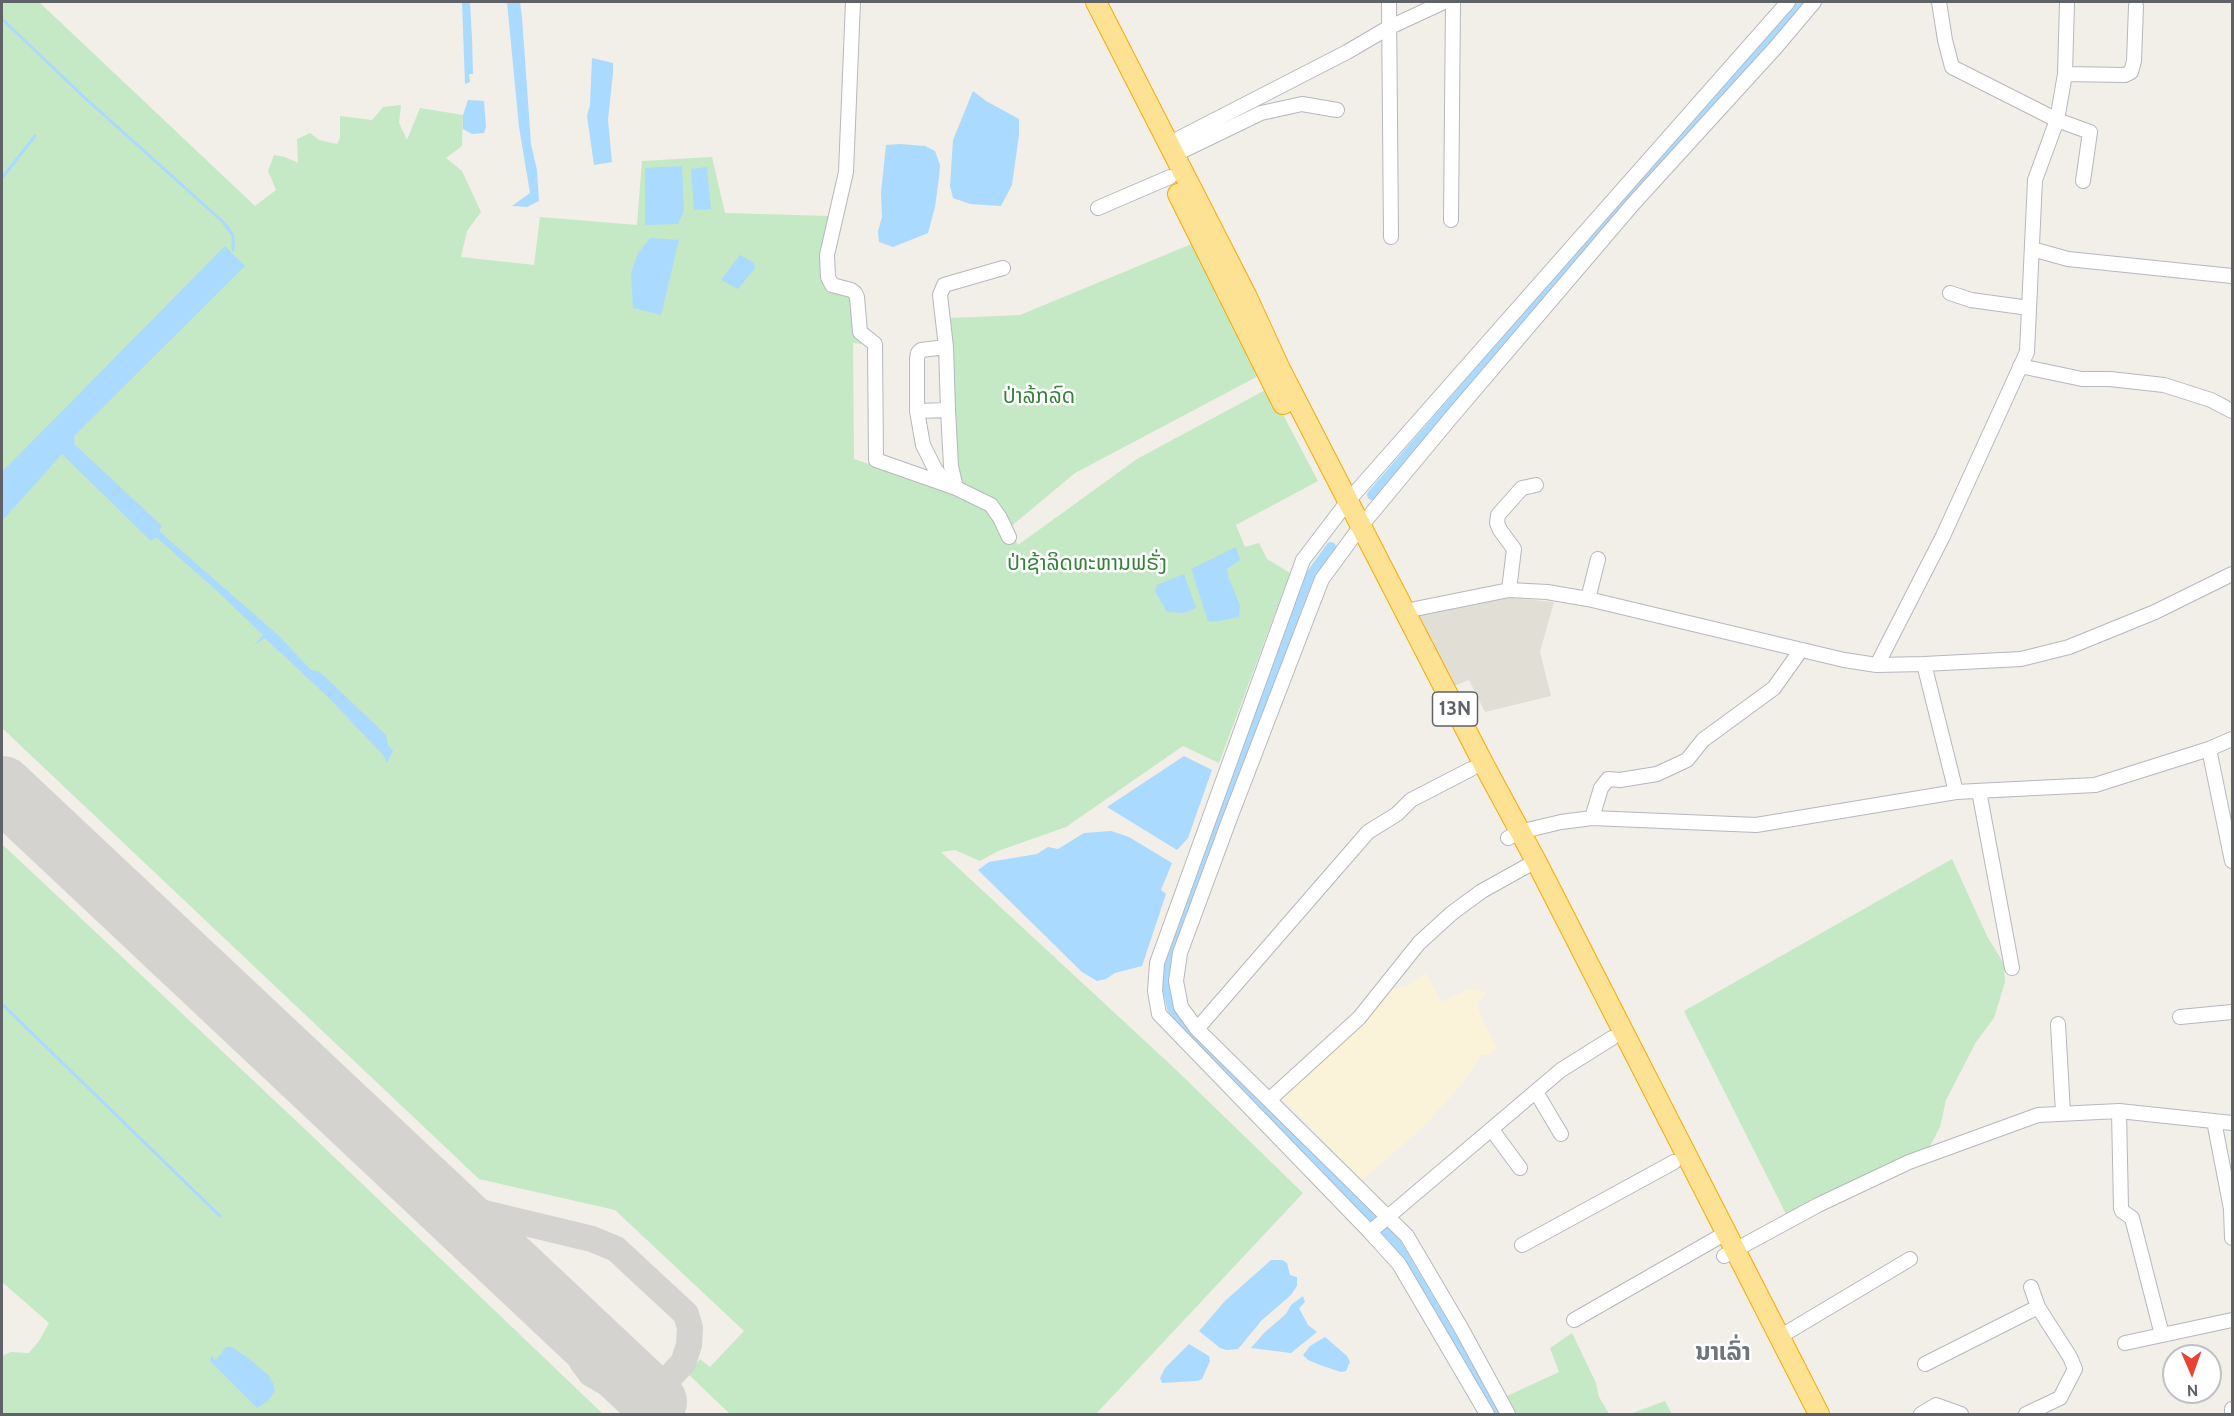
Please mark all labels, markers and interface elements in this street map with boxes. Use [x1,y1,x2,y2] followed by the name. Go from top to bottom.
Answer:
[1003,384,1075,410] park label: ປ່າລ້ກລົດ
[1007,551,1167,577] park label: ປ່າຊ້າລິດທະຫານຟຣັ່ງ
[1432,692,1478,726] road number: 13N
[1695,1339,1751,1367] district label: ນາເລົ່າ
[2162,1344,2222,1404] north arrow
[2187,1381,2199,1400] text: N

